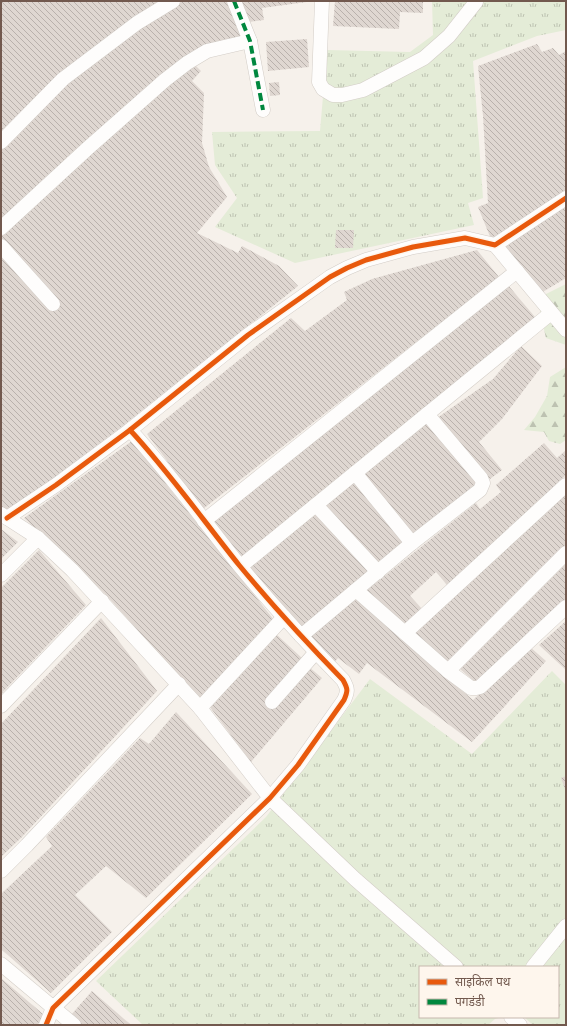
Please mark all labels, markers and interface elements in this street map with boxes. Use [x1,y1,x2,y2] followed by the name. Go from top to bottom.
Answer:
[419,966,559,1018] legend
[455,974,511,989] text: साइकिल पथ
[455,994,485,1009] text: पगडंडी

